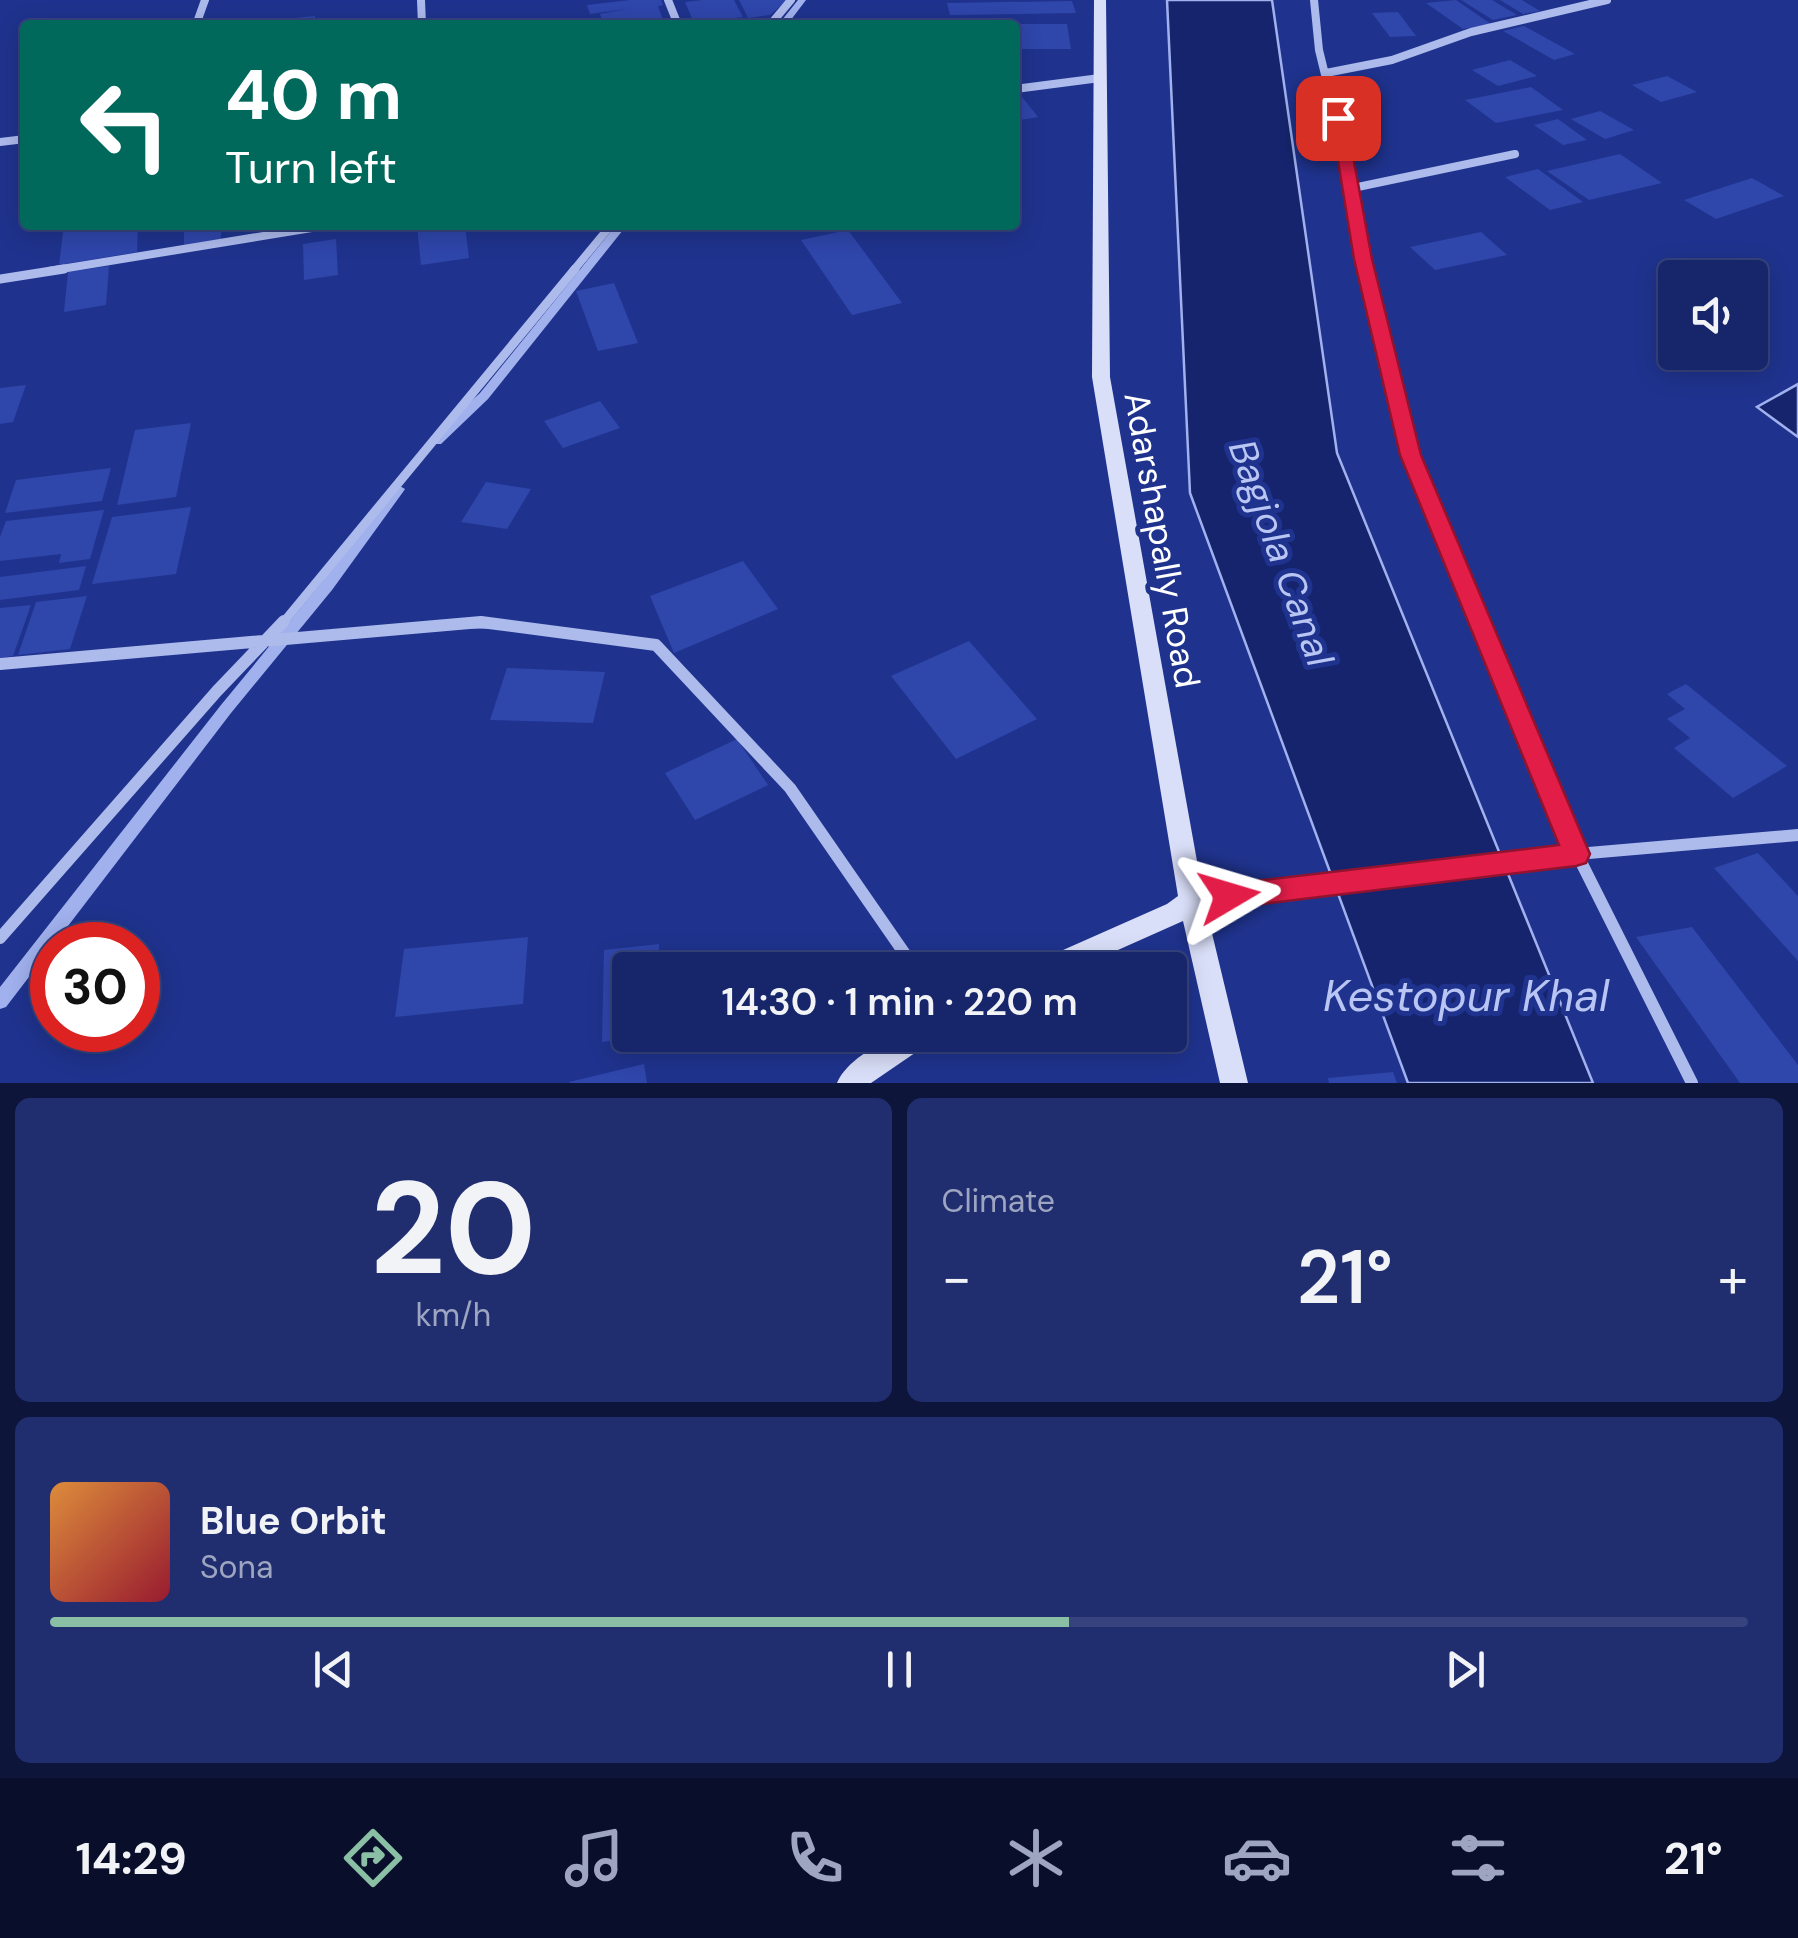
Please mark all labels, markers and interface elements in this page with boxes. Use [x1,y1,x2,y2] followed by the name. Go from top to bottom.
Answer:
[225,50,402,141] text: 40 m
[60,60,190,190] icon: left
[1296,76,1381,161] pin
[1311,91,1366,146] icon: arrive
[225,138,397,197] text: Turn left
[1658,260,1768,370] map controls
[1658,260,1768,370] button: sound
[1113,388,1211,692] street label: Adarshapally Road
[1217,433,1345,674] water label: Bagjola Canal
[1177,844,1281,948] position arrow
[30,922,160,1052] speed limit sign: 30
[1323,966,1610,1025] water label: Kestopur Khal
[721,977,1078,1027] text: 14:30 · 1 min · 220 m
[370,1144,536,1313] text: 20
[942,1180,1055,1222] text: Climate
[1297,1229,1393,1326] text: 21°
[942,1242,972,1314] text: −
[1718,1242,1748,1314] text: +
[415,1294,491,1336] text: km/h
[200,1496,387,1546] text: Blue Orbit
[200,1546,273,1588] text: Sona
[306,1642,361,1697] icon: previous
[872,1642,927,1697] icon: pause
[1438,1642,1493,1697] icon: next
[338,1823,408,1893] icon: directions
[559,1823,629,1893] icon: music
[780,1823,850,1893] icon: phone
[1001,1823,1071,1893] icon: climate
[1222,1823,1292,1893] icon: car
[1443,1823,1513,1893] icon: filters
[75,1829,187,1888] text: 14:29
[1664,1829,1722,1888] text: 21°

